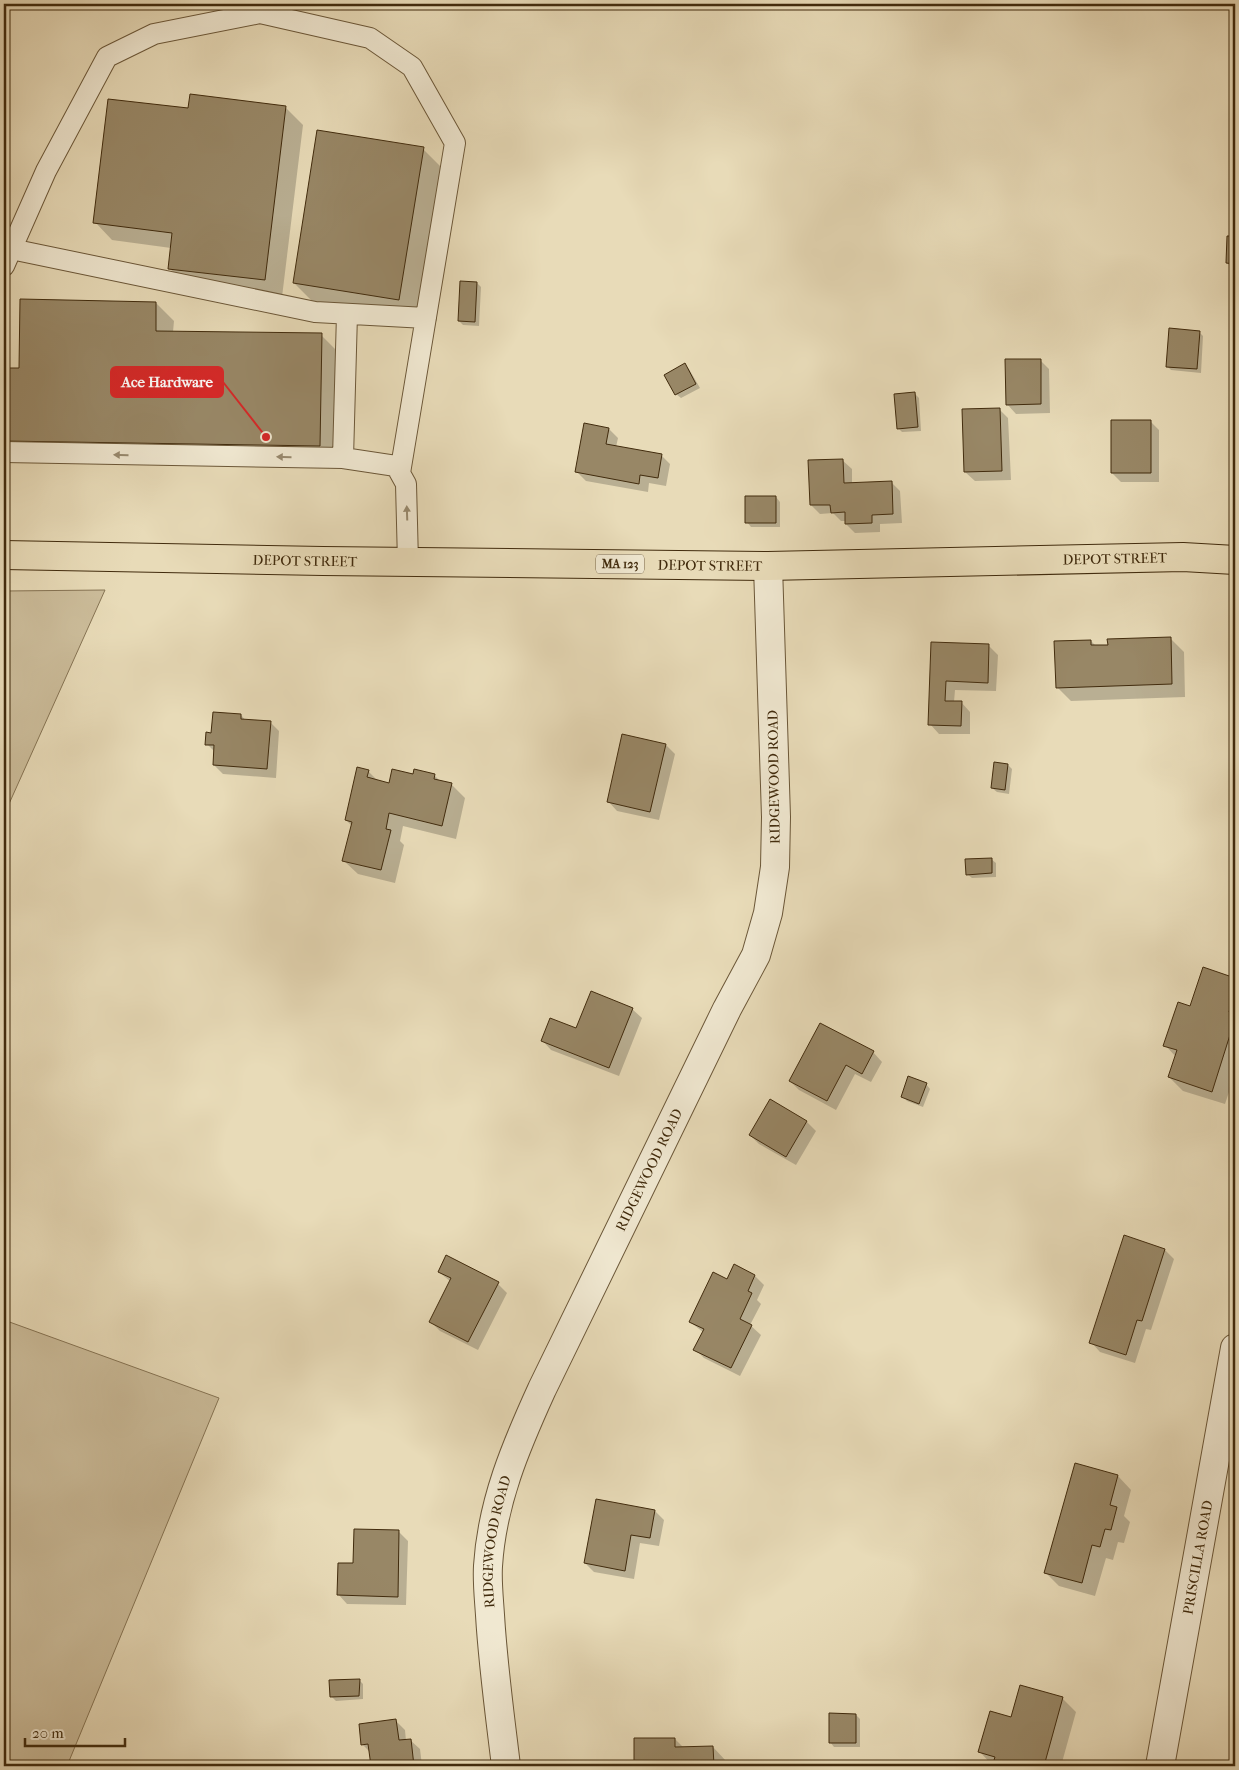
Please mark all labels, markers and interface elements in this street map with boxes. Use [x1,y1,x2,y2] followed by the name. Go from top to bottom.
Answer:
[111,367,223,397] callout: Ace Hardware
[120,373,213,391] text: Ace Hardware
[113,450,129,458] one-way arrow
[276,453,292,461] one-way arrow
[403,505,411,521] one-way arrow
[1062,549,1168,568] street label: DEPOT STREET
[253,551,358,570] street label: DEPOT STREET
[596,554,644,574] road number: MA 123
[658,556,763,574] street label: DEPOT STREET
[764,709,784,844] street label: RIDGEWOOD ROAD
[612,1105,686,1234] street label: RIDGEWOOD ROAD
[479,1473,515,1609] street label: RIDGEWOOD ROAD
[1179,1499,1216,1616] street label: PRISCILLA ROAD
[25,1715,125,1747] scale bar
[32,1724,64,1742] text: 20 m

